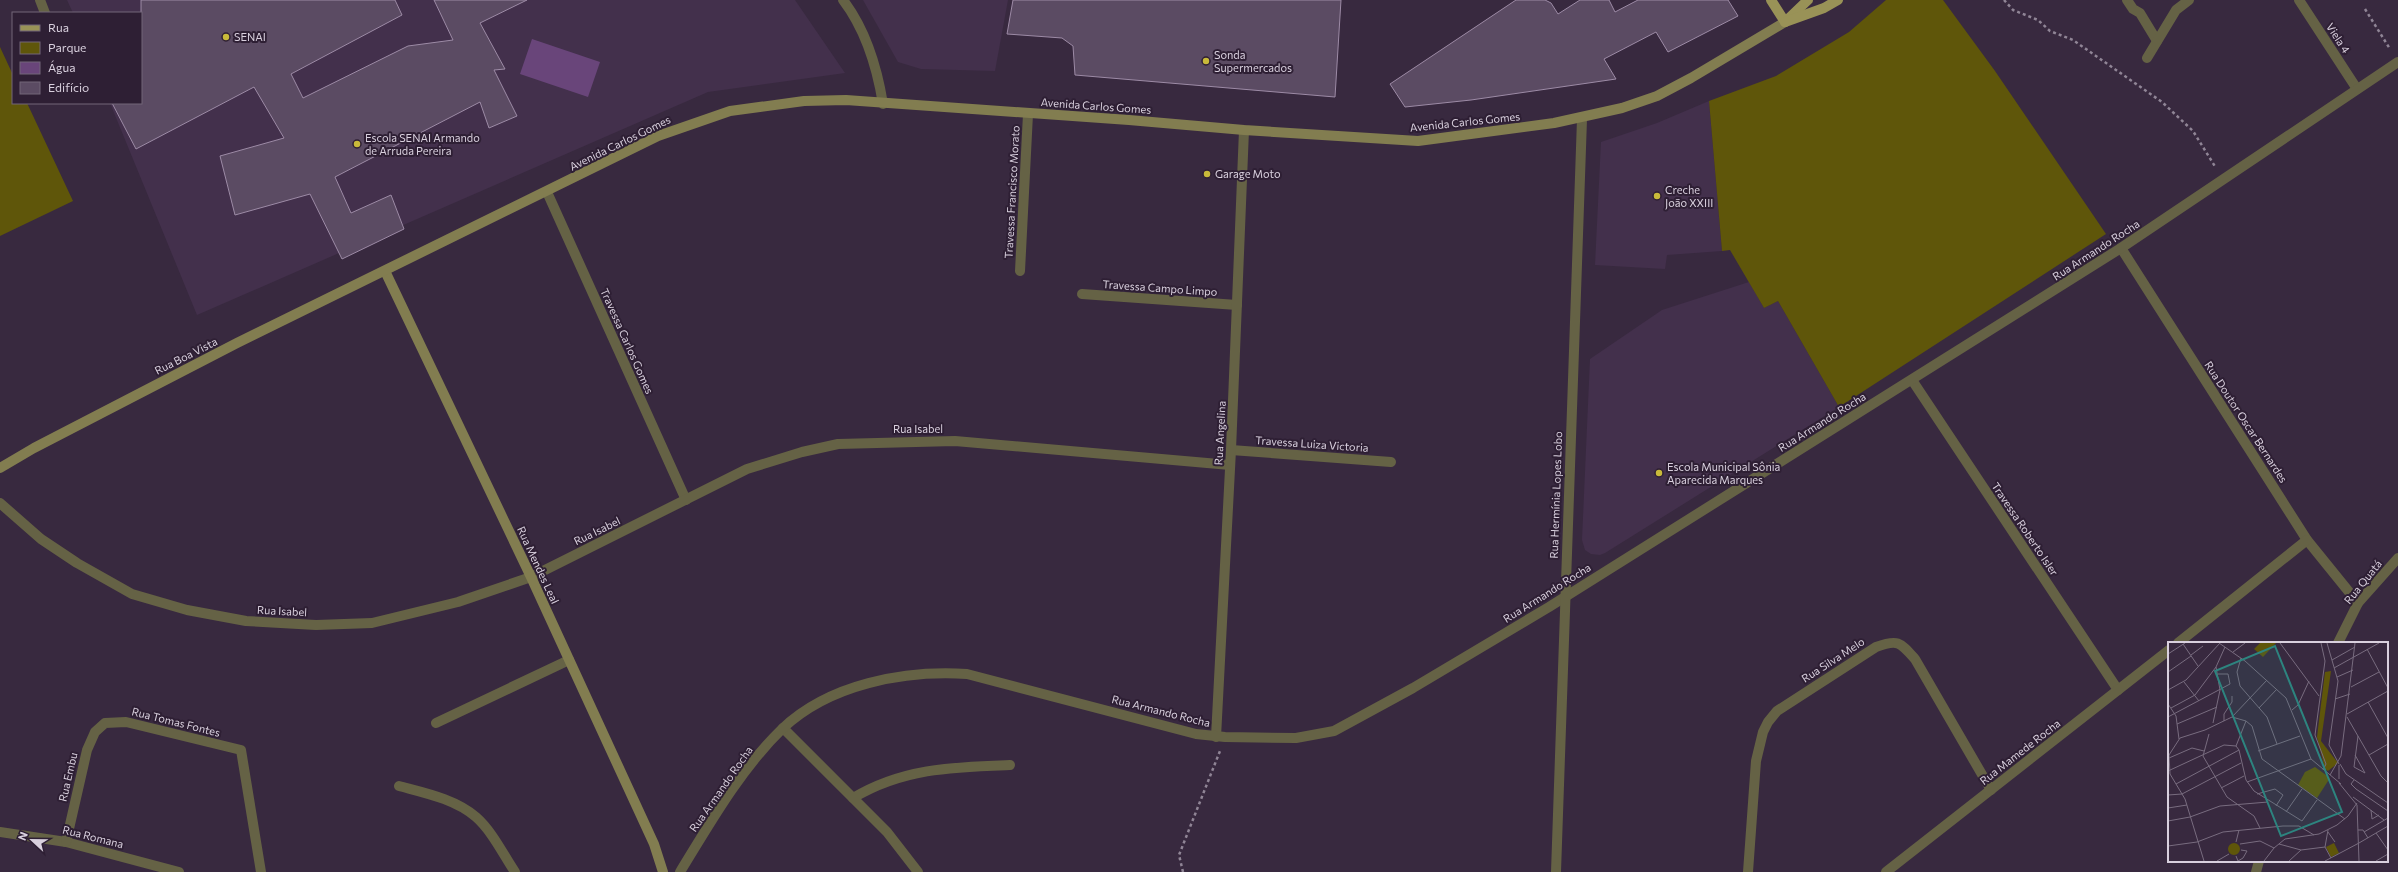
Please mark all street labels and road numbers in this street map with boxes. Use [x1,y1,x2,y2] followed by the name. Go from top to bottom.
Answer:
[2324,20,2353,56] street label: Viela 4
[1040,95,1152,116] street label: Avenida Carlos Gomes
[1409,109,1521,134] street label: Avenida Carlos Gomes
[567,112,672,173] street label: Avenida Carlos Gomes
[1002,125,1021,259] street label: Travessa Francisco Morato
[2050,217,2142,283] street label: Rua Armando Rocha
[1102,277,1218,298] street label: Travessa Campo Limpo
[598,286,657,396] street label: Travessa Carlos Gomes
[152,334,219,377] street label: Rua Boa Vista
[2202,359,2291,485] street label: Rua Doutor Oscar Bernardes
[1775,389,1868,454] street label: Rua Armando Rocha
[1211,400,1228,466] street label: Rua Angelina
[893,422,943,435] street label: Rua Isabel
[1547,431,1564,559] street label: Rua Hermínia Lopes Lobo
[1255,433,1369,454] street label: Travessa Luiza Victoria
[1989,480,2062,578] street label: Travessa Roberto Isler
[571,514,622,547] street label: Rua Isabel
[515,524,562,606] street label: Rua Mendes Leal
[2341,557,2384,606] street label: Rua Quatá
[1500,560,1593,625] street label: Rua Armando Rocha
[257,603,307,618] street label: Rua Isabel
[1799,634,1867,685] street label: Rua Silva Melo
[1111,692,1212,729] street label: Rua Armando Rocha
[131,704,222,739] street label: Rua Tomas Fontes
[1977,716,2062,787] street label: Rua Mamede Rocha
[686,744,755,834] street label: Rua Armando Rocha
[56,751,79,803] street label: Rua Embu
[61,823,125,850] street label: Rua Romana

